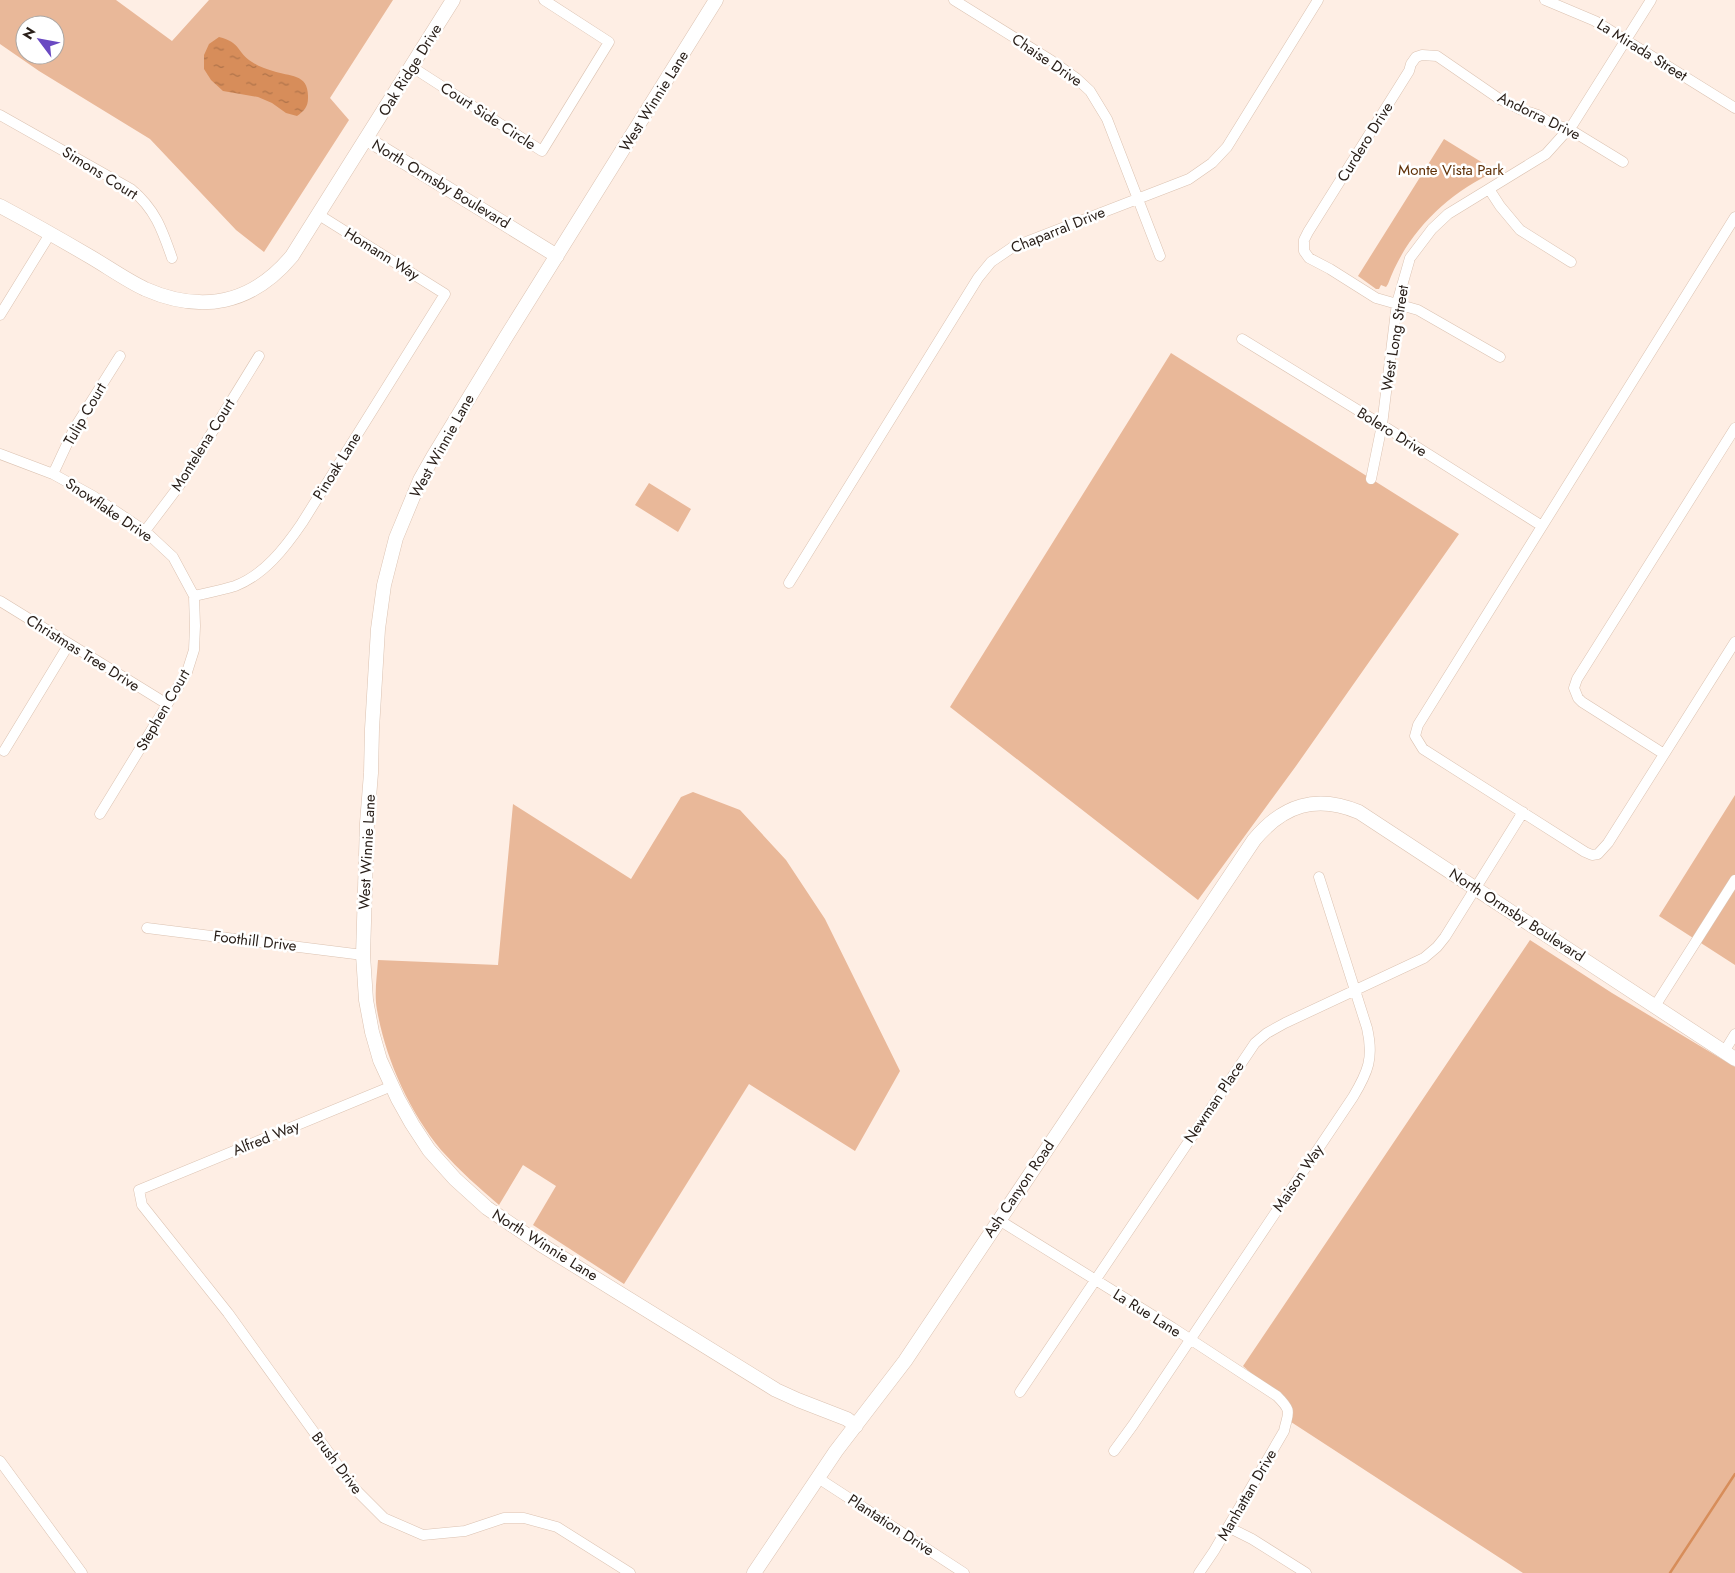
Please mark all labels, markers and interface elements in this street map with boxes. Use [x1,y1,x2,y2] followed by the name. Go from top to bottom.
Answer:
[1593,13,1692,87] street label: La Mirada Street
[15,15,65,65] north arrow
[373,19,447,120] street label: Oak Ridge Drive
[18,23,40,43] text: N
[1007,28,1087,92] street label: Chaise Drive
[614,46,694,156] street label: West Winnie Lane
[436,77,540,155] street label: Court Side Circle
[1494,86,1584,146] street label: Andorra Drive
[1332,98,1398,186] street label: Curdero Drive
[368,134,514,234] street label: North Ormsby Boulevard
[58,141,142,205] street label: Simons Court
[1398,159,1504,181] park label: Monte Vista Park
[1008,201,1109,259] street label: Chaparral Drive
[340,222,424,286] street label: Homann Way
[1376,283,1414,393] street label: West Long Street
[58,378,112,449] street label: Tulip Court
[404,390,480,502] street label: West Winnie Lane
[166,394,240,496] street label: Montelena Court
[1353,402,1431,462] street label: Bolero Drive
[308,428,367,504] street label: Pinoak Lane
[61,473,157,548] street label: Snowflake Drive
[22,609,144,697] street label: Christmas Tree Drive
[131,665,196,755] street label: Stephen Court
[353,793,381,910] street label: West Winnie Lane
[1445,863,1589,967] street label: North Ormsby Boulevard
[212,925,298,957] street label: Foothill Drive
[1178,1056,1250,1147] street label: Newman Place
[229,1114,303,1161] street label: Alfred Way
[978,1136,1060,1242] street label: Ash Canyon Road
[1267,1140,1329,1216] street label: Maison Way
[488,1204,602,1287] street label: North Winnie Lane
[1109,1283,1186,1343] street label: La Rue Lane
[306,1427,368,1499] street label: Brush Drive
[1212,1445,1282,1545] street label: Manhattan Drive
[843,1489,939,1561] street label: Plantation Drive

